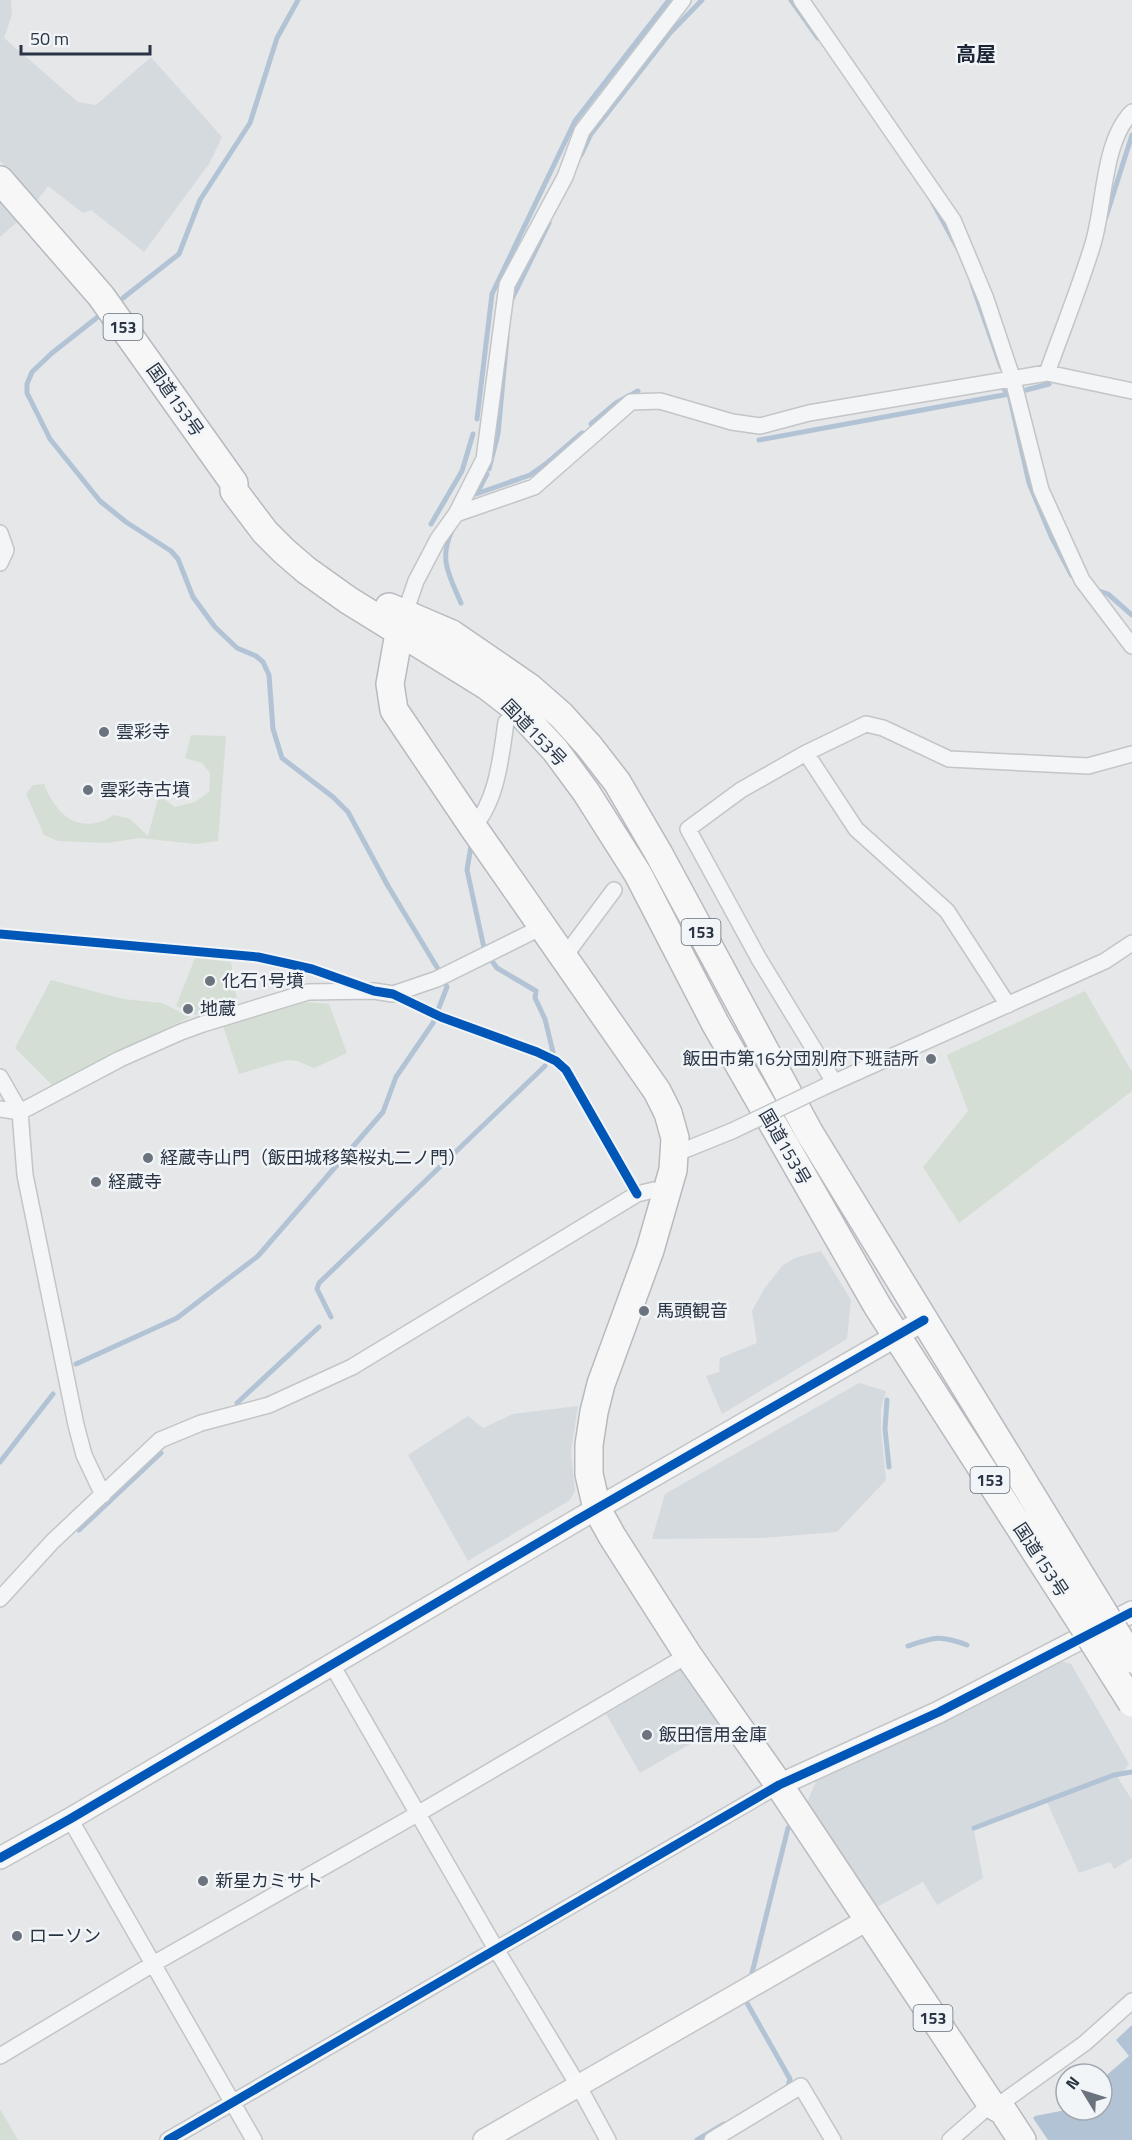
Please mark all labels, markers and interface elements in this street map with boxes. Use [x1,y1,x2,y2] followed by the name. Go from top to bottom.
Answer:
[21,18,150,56] scale bar
[30,25,69,52] text: 50 m
[956,38,996,69] district label: 高屋
[104,314,142,340] road number: 153
[140,357,211,442] street label: 国道153号
[495,693,573,772] street label: 国道153号
[116,718,170,745] place label: 雲彩寺
[97,725,111,739] marker: 雲彩寺
[100,776,190,803] place label: 雲彩寺古墳
[81,783,95,797] marker: 雲彩寺古墳
[682,919,720,945] road number: 153
[222,967,304,994] place label: 化石1号墳
[203,974,217,988] marker: 化石1号墳
[200,995,236,1022] place label: 地蔵
[181,1002,195,1016] marker: 地蔵
[683,1045,919,1072] place label: 飯田市第16分団別府下班詰所
[924,1052,938,1066] marker: 飯田市第16分団別府下班詰所
[753,1104,818,1190] street label: 国道153号
[160,1144,466,1171] place label: 経蔵寺山門（飯田城移築桜丸二ノ門）
[141,1151,155,1165] marker: 経蔵寺山門（飯田城移築桜丸二ノ門）
[108,1168,162,1195] place label: 経蔵寺
[89,1175,103,1189] marker: 経蔵寺
[656,1297,728,1324] place label: 馬頭観音
[637,1304,651,1318] marker: 馬頭観音
[970,1467,1010,1493] road number: 153
[1007,1517,1076,1602] street label: 国道153号
[659,1721,767,1748] place label: 飯田信用金庫
[640,1728,654,1742] marker: 飯田信用金庫
[215,1867,323,1894] place label: 新星カミサト
[196,1874,210,1888] marker: 新星カミサト
[29,1922,101,1949] place label: ローソン
[10,1929,24,1943] marker: ローソン
[914,2005,952,2031] road number: 153
[1054,2062,1114,2122] north arrow
[1059,2071,1085,2095] text: N

